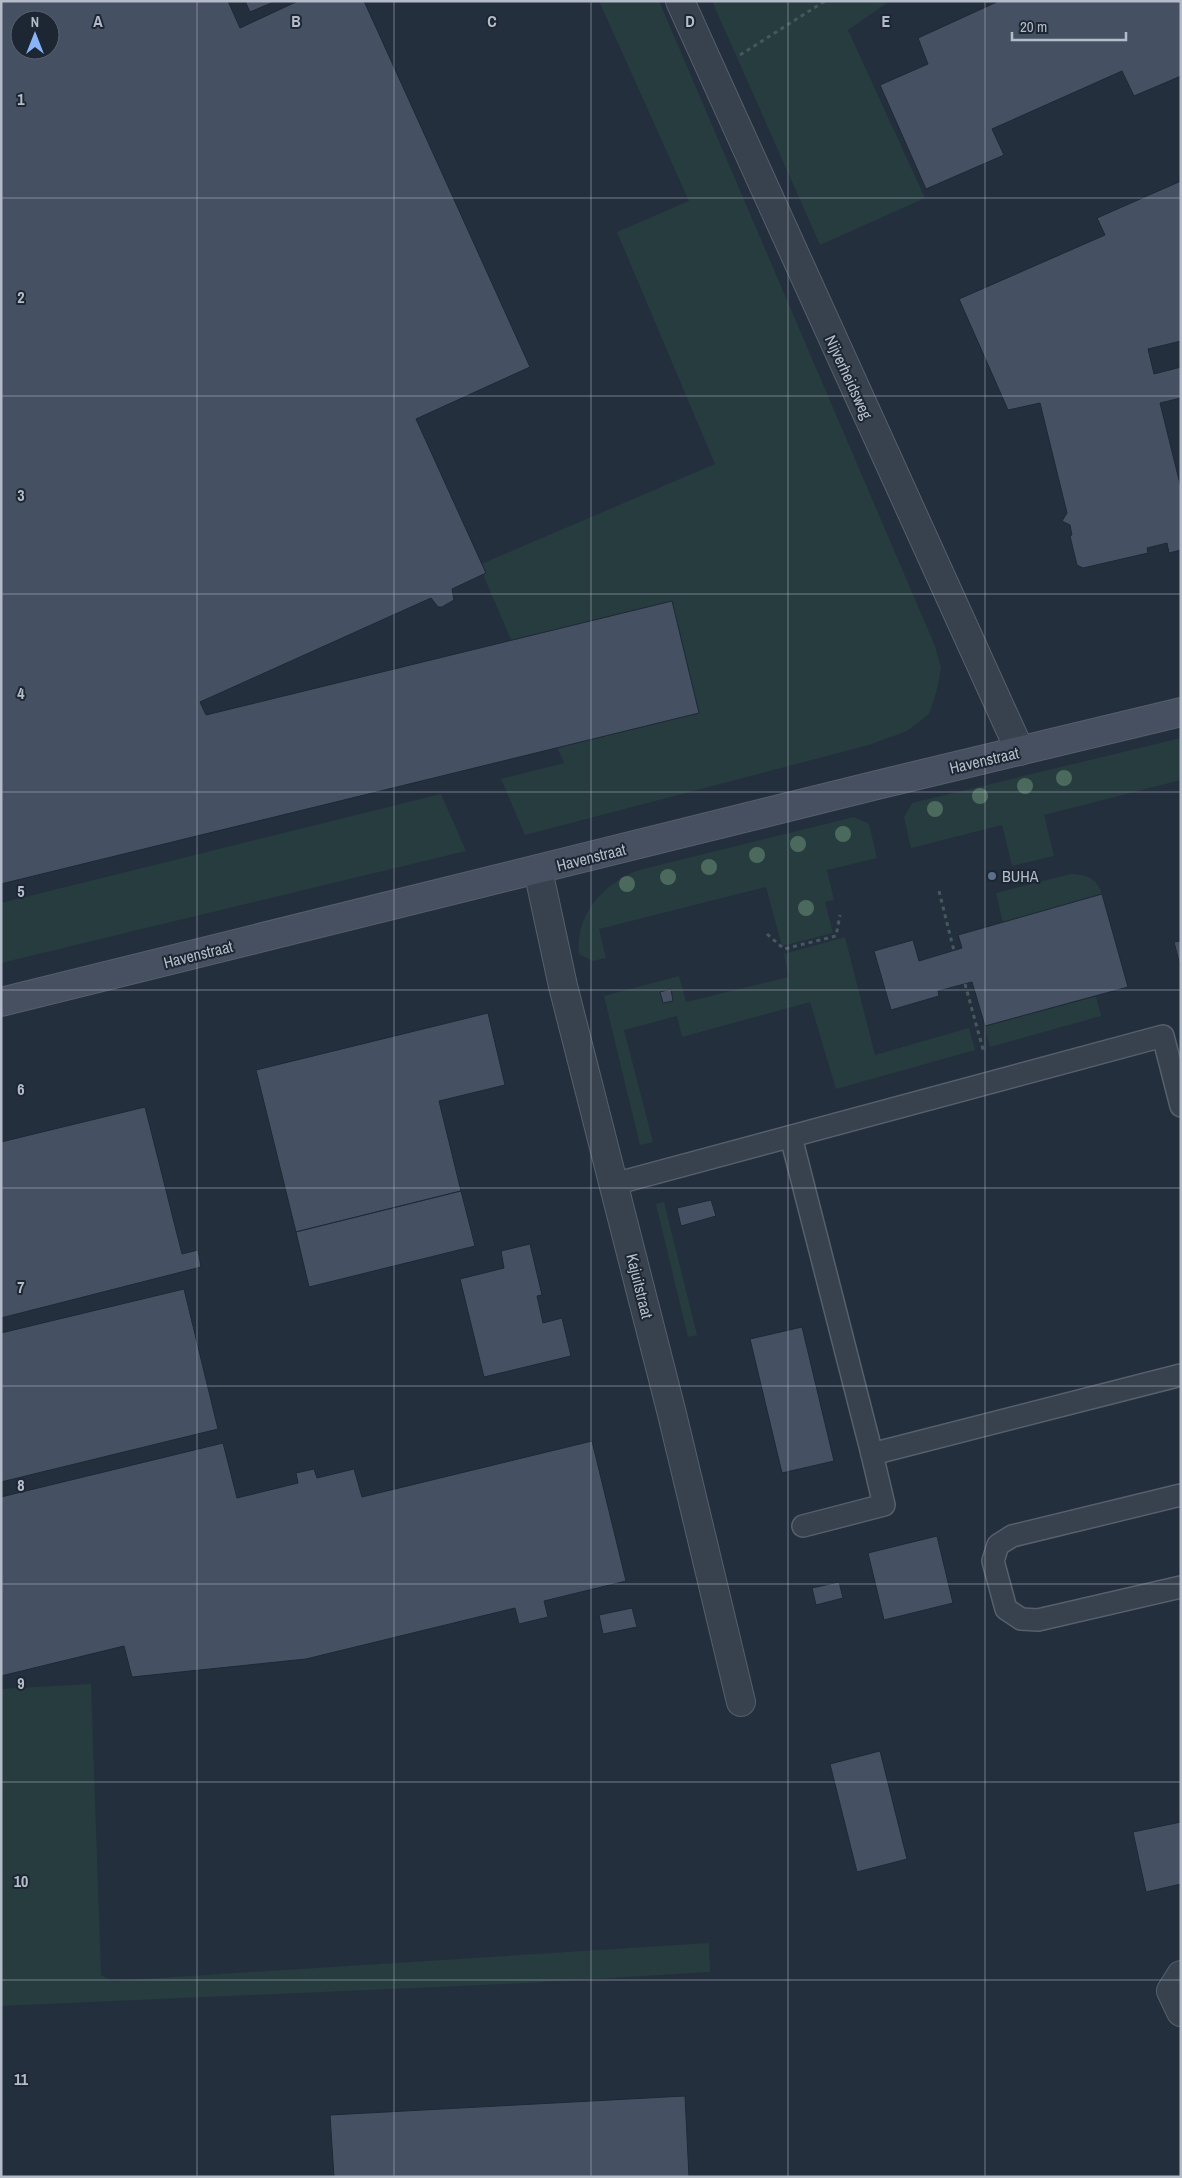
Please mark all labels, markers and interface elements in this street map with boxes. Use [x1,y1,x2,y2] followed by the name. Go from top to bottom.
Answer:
[10,10,60,60] north arrow
[93,10,103,32] text: A
[291,10,301,32] text: B
[487,10,497,32] text: C
[685,10,695,32] text: D
[882,10,891,32] text: E
[1012,10,1126,42] scale bar
[31,13,39,31] text: N
[1020,16,1047,37] text: 20 m
[17,88,25,110] text: 1
[17,286,25,308] text: 2
[820,331,878,423] street label: Nijverheidsweg
[17,484,25,506] text: 3
[17,682,25,704] text: 4
[947,741,1021,779] street label: Havenstraat
[554,838,628,876] street label: Havenstraat
[1002,865,1039,887] place label: BUHA
[986,870,998,882] marker: BUHA
[17,880,25,902] text: 5
[161,935,235,973] street label: Havenstraat
[17,1078,25,1100] text: 6
[621,1251,659,1321] street label: Kajuitstraat
[17,1276,25,1298] text: 7
[17,1474,25,1496] text: 8
[17,1672,25,1694] text: 9
[14,1870,28,1892] text: 10
[14,2068,29,2090] text: 11

